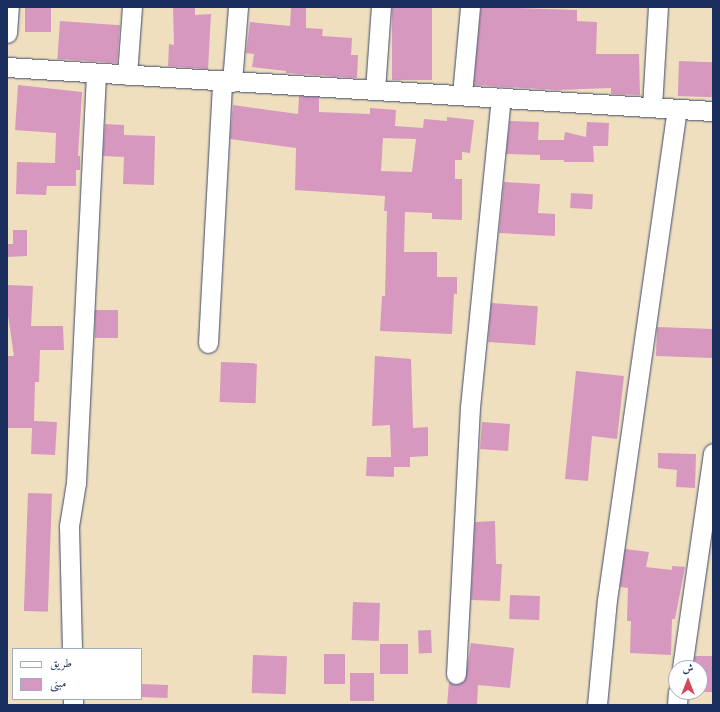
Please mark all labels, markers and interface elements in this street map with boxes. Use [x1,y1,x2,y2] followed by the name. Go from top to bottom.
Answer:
[12,648,142,700] legend
[50,655,72,671] text: طريق
[668,660,708,700] north arrow
[683,661,693,676] text: ش
[50,675,66,691] text: مبنى

